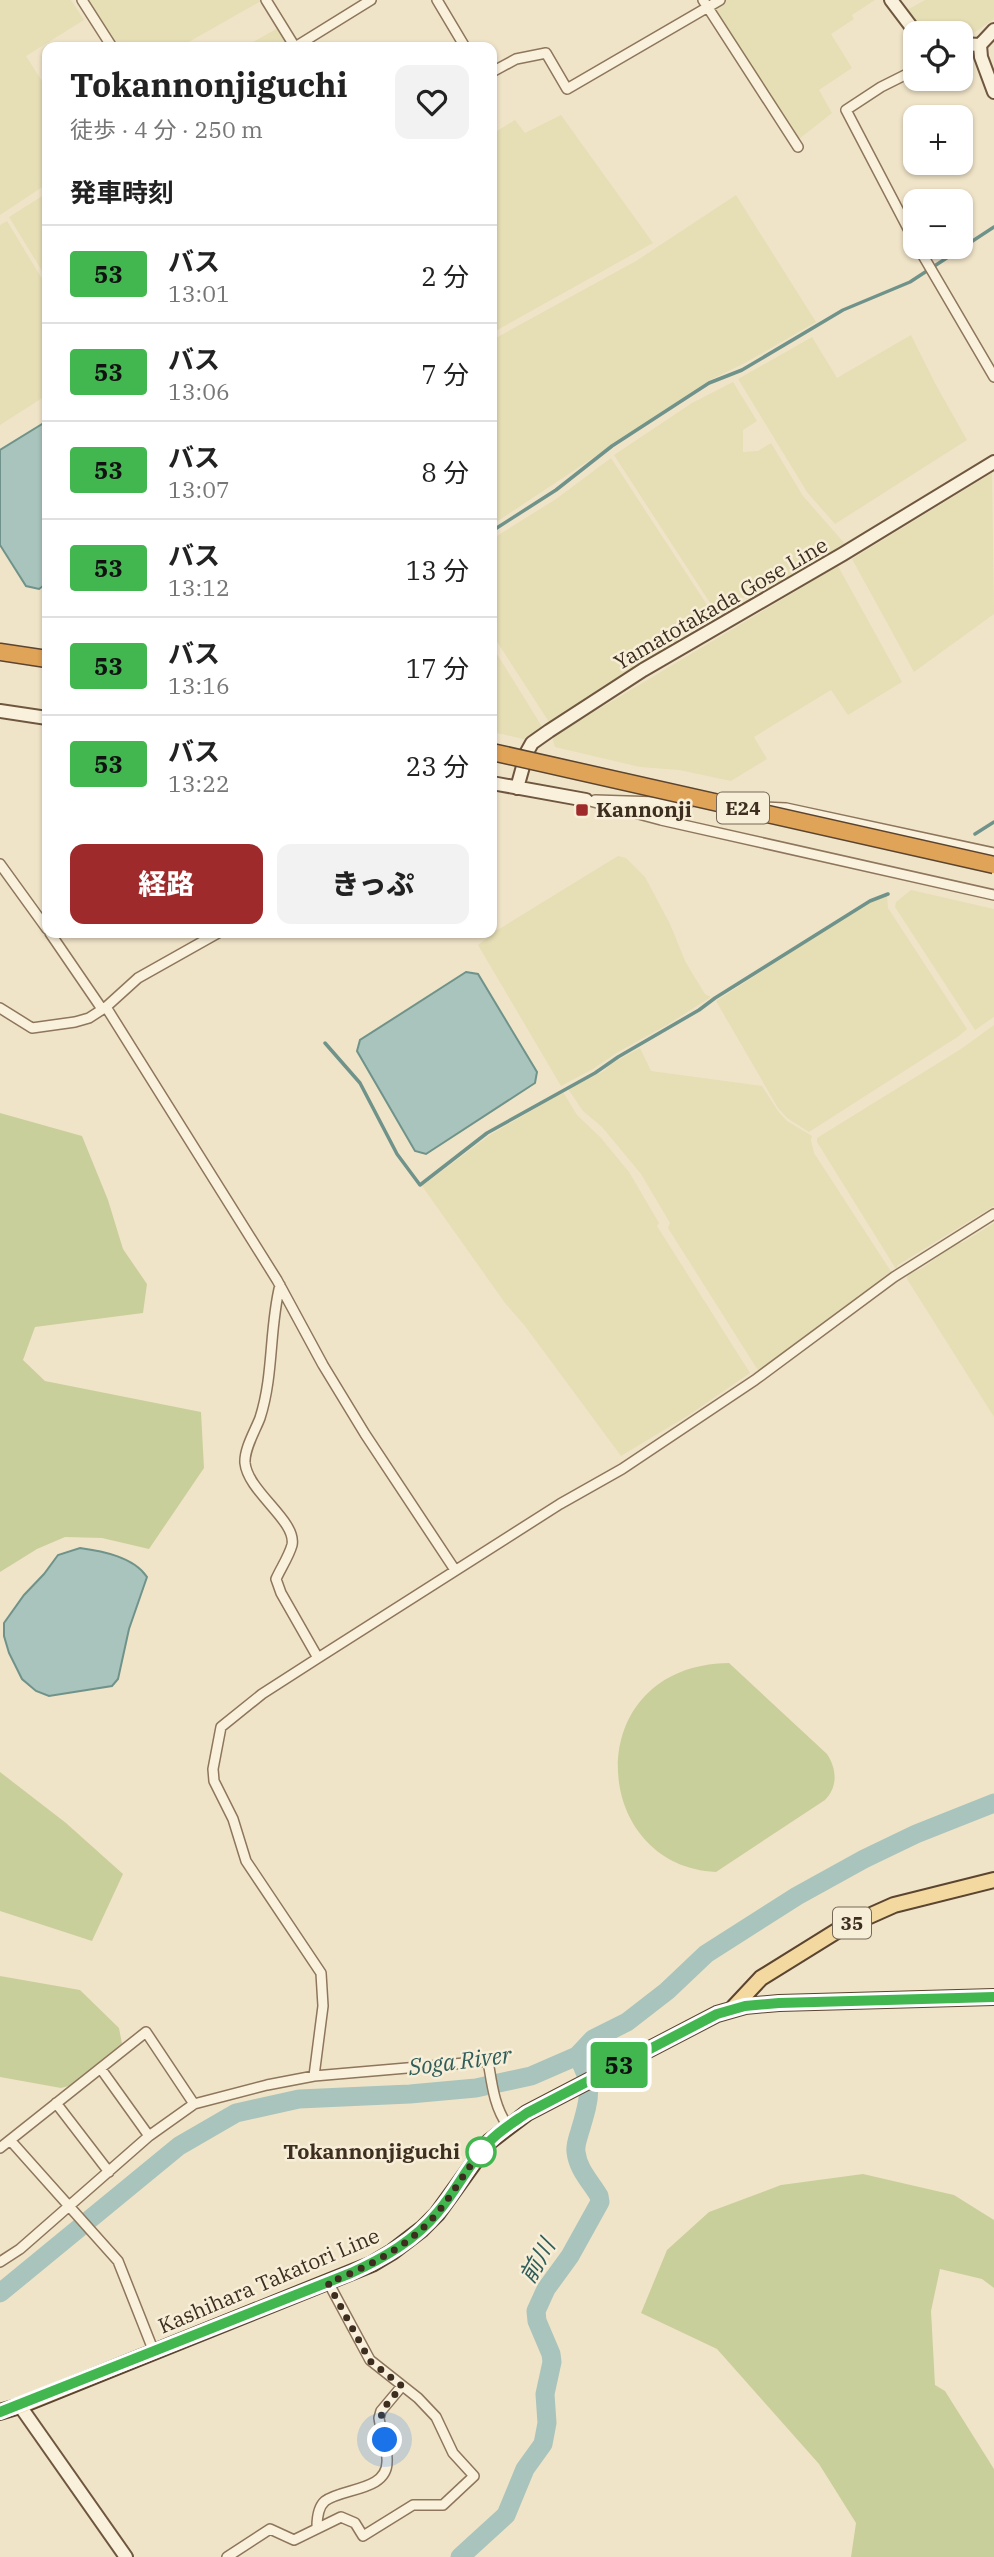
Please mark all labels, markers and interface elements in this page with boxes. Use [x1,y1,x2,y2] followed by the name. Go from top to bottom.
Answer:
[903,21,973,259] map controls
[903,21,973,91] button: locate
[70,63,348,106] text: Tokannonjiguchi
[395,65,469,139] button: heart
[903,105,973,175] button: +
[70,114,263,144] text: 徒歩 · 4 分 · 250 m
[70,175,174,209] text: 発車時刻
[903,189,973,259] button: −
[168,244,220,278] text: バス
[94,258,123,290] text: 53
[421,259,469,293] text: 2 分
[168,278,230,308] text: 13:01
[168,342,220,376] text: バス
[94,356,123,388] text: 53
[421,357,469,391] text: 7 分
[168,376,230,406] text: 13:06
[168,440,220,474] text: バス
[94,454,123,486] text: 53
[421,455,469,489] text: 8 分
[168,474,230,504] text: 13:07
[608,530,833,676] street label: Yamatotakada Gose Line
[168,538,220,572] text: バス
[94,552,123,584] text: 53
[406,553,469,587] text: 13 分
[168,572,230,602] text: 13:12
[168,636,220,670] text: バス
[94,650,123,682] text: 53
[406,651,469,685] text: 17 分
[168,670,230,700] text: 13:16
[168,734,220,768] text: バス
[94,748,123,780] text: 53
[406,749,469,783] text: 23 分
[168,768,230,798] text: 13:22
[717,792,769,824] road number: E24
[596,795,692,823] place label: Kannonji
[574,802,590,818] marker: Kannonji
[70,844,263,924] button: 経路
[277,844,469,924] button: きっぷ
[833,1908,871,1938] road number: 35
[405,2039,514,2081] water label: Soga River
[588,2042,650,2088] line badge: 53
[605,2049,633,2081] text: 53
[283,2137,460,2165] place label: Tokannonjiguchi
[466,2137,496,2167] marker: Tokannonjiguchi
[154,2221,384,2339] street label: Kashihara Takatori Line
[512,2230,562,2288] water label: 前川
[367,2422,402,2457] your location

